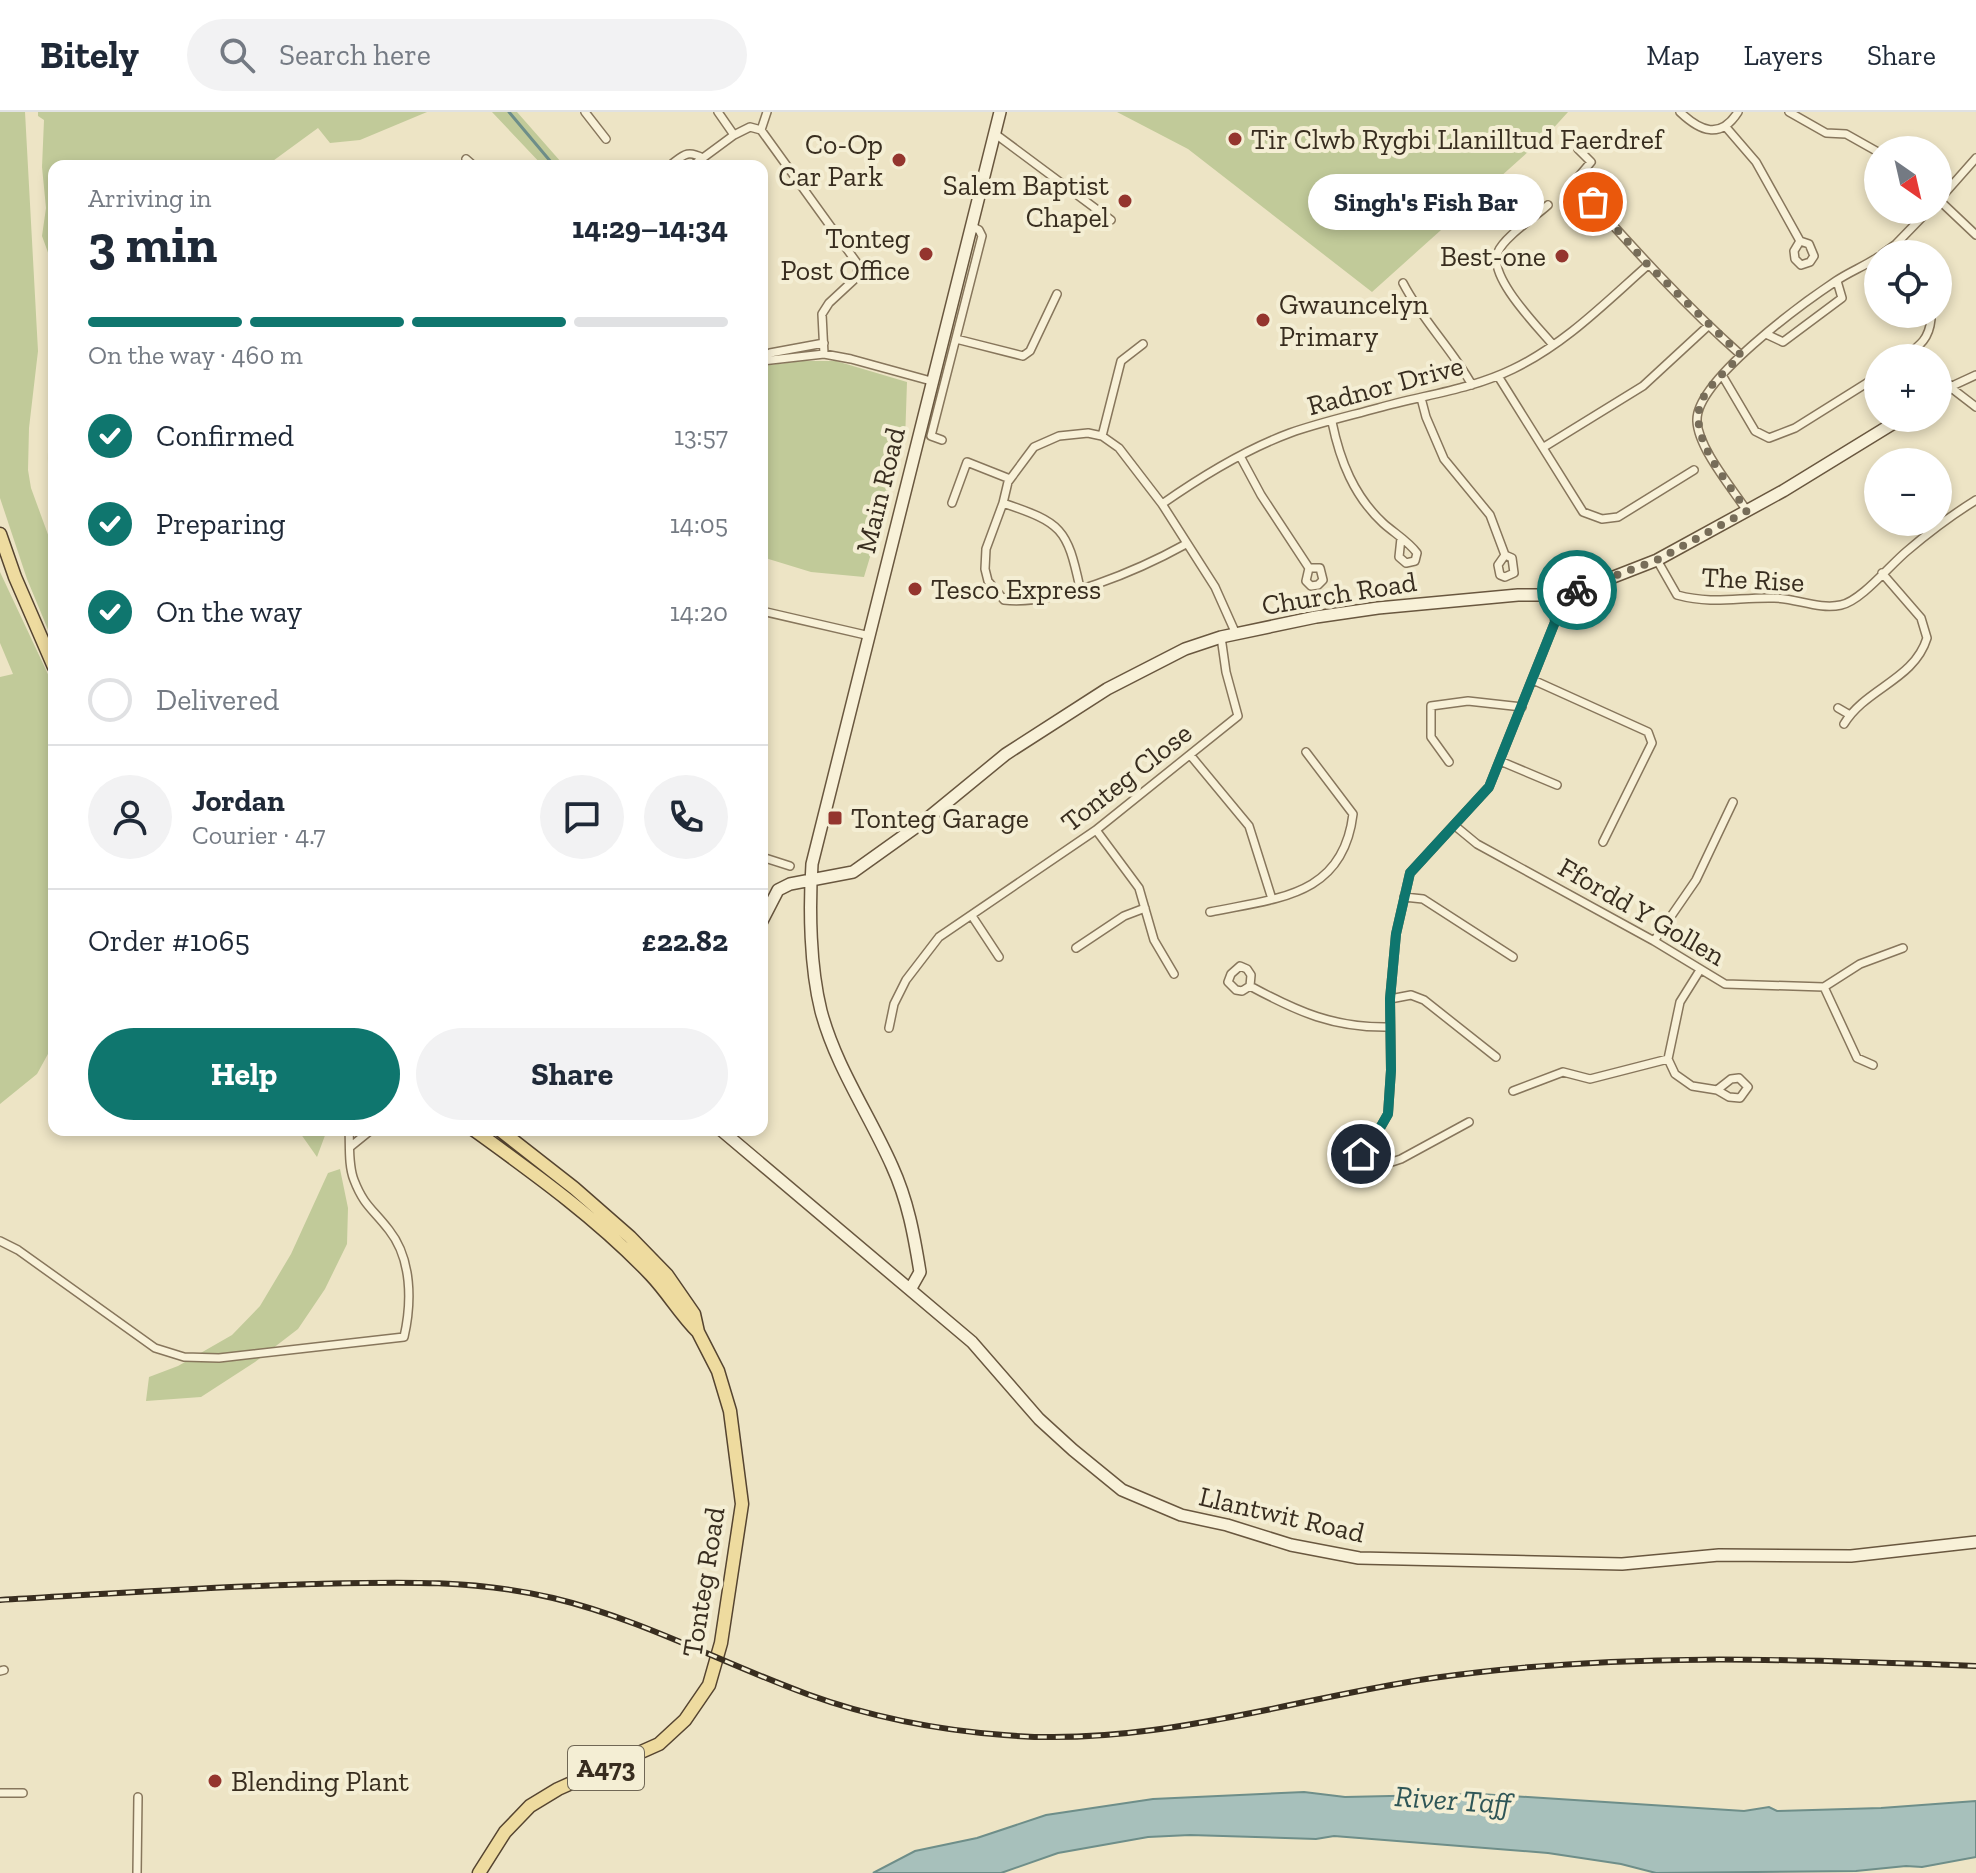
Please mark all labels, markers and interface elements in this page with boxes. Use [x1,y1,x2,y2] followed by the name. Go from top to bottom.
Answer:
[187,19,747,91] search box
[40,32,139,78] text: Bitely
[215,33,259,77] icon: search
[279,37,431,73] text: Search here
[1646,39,1700,72] text: Map
[1744,39,1823,72] text: Layers
[1867,39,1936,72] text: Share
[1251,123,1665,156] place label: Tir Clwb Rygbi Llanilltud Faerdref
[778,128,883,193] place label: Co-Op Car Park
[1226,130,1244,148] marker: Tir Clwb Rygbi Llanilltud Faerdref
[1864,136,1952,224] north arrow
[1864,136,1952,536] map controls
[890,151,908,169] marker: Co-Op Car Park
[1559,168,1627,236] pin
[943,169,1110,234] place label: Salem Baptist Chapel
[1309,174,1545,230] callout: Singh's Fish Bar
[1571,180,1615,224] icon: bag
[88,182,211,214] text: Arriving in
[1334,186,1518,218] text: Singh's Fish Bar
[1116,192,1134,210] marker: Salem Baptist Chapel
[572,210,728,246] text: 14:29–14:34
[88,213,217,275] text: 3 min
[780,222,910,287] place label: Tonteg Post Office
[1440,240,1546,273] place label: Best-one
[1864,240,1952,328] button: locate
[917,245,935,263] marker: Tonteg Post Office
[1553,247,1571,265] marker: Best-one
[1279,288,1429,353] place label: Gwauncelyn Primary
[1254,311,1272,329] marker: Gwauncelyn Primary
[88,339,303,371] text: On the way · 460 m
[1864,344,1952,432] button: +
[1304,349,1467,422] street label: Radnor Drive
[88,414,132,458] icon: check
[156,418,294,454] text: Confirmed
[674,420,728,452] text: 13:57
[849,424,912,556] street label: Main Road
[1864,448,1952,536] button: −
[88,502,132,546] icon: check
[156,506,286,542] text: Preparing
[670,508,728,540] text: 14:05
[1537,550,1617,630] courier
[1701,560,1805,599] street label: The Rise
[1259,565,1419,622] street label: Church Road
[1555,568,1599,612] icon: bike
[931,573,1101,606] place label: Tesco Express
[906,580,924,598] marker: Tesco Express
[88,590,132,634] icon: check
[156,594,302,630] text: On the way
[670,596,728,628] text: 14:20
[156,682,279,718] text: Delivered
[1054,716,1198,839] street label: Tonteg Close
[88,775,172,859] button: person
[540,775,624,859] button: chat
[644,775,728,859] button: phone
[192,783,285,819] text: Jordan
[851,802,1029,835] place label: Tonteg Garage
[826,809,844,827] marker: Tonteg Garage
[192,819,326,851] text: Courier · 4.7
[1552,850,1731,972] street label: Ffordd Y Gollen
[88,923,250,959] text: Order #1065
[642,923,728,959] text: £22.82
[88,1028,400,1120] button: Help
[416,1028,728,1120] button: Share
[1327,1120,1395,1188] pin
[1339,1132,1383,1176] icon: home
[1196,1479,1368,1550] street label: Llantwit Road
[675,1505,732,1659] street label: Tonteg Road
[568,1746,644,1790] road number: A473
[231,1765,409,1798] place label: Blending Plant
[206,1772,224,1790] marker: Blending Plant
[1393,1778,1516,1822] water label: River Taff

